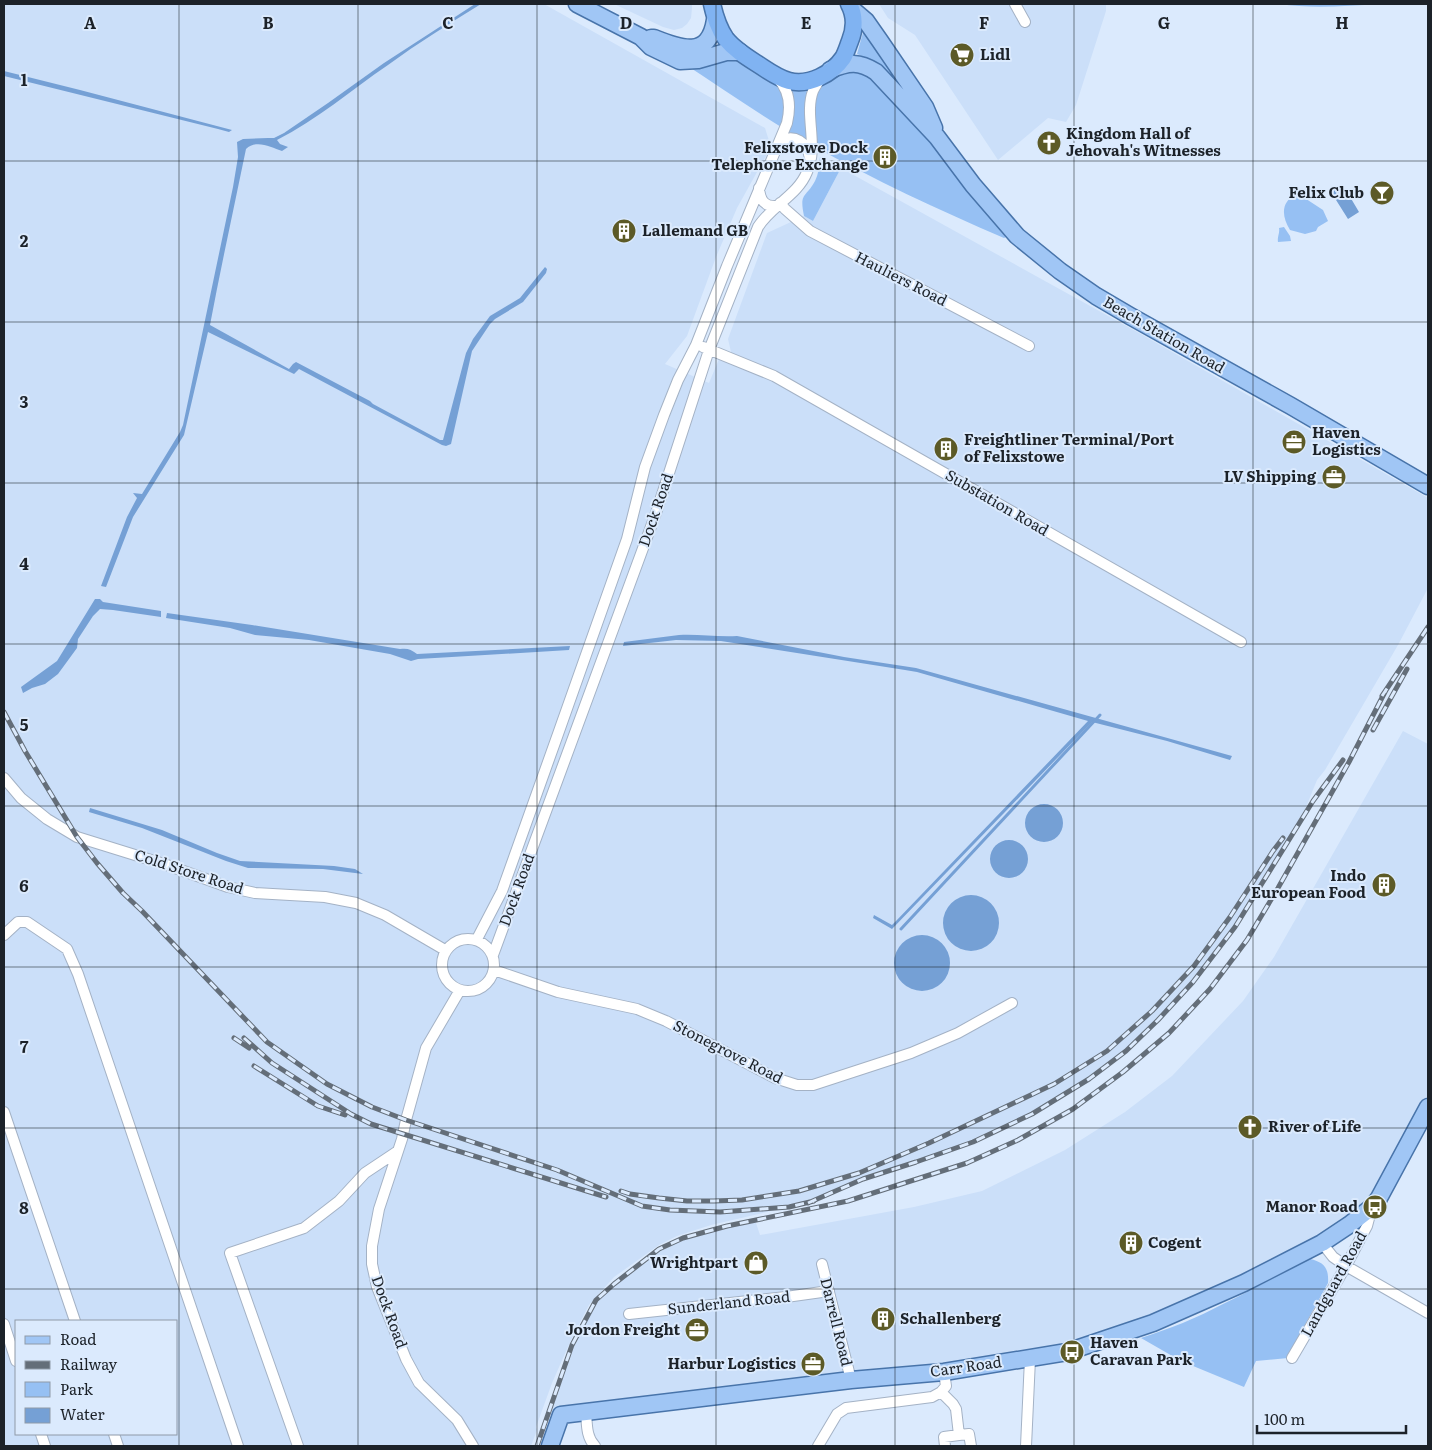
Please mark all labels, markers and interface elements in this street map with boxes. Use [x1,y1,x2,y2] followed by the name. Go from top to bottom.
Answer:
[84,10,96,34] text: A
[262,10,274,34] text: B
[442,10,454,34] text: C
[620,10,632,34] text: D
[801,10,812,34] text: E
[979,10,989,34] text: F
[1158,10,1170,34] text: G
[1335,10,1349,34] text: H
[949,42,975,68] supermarket icon: Lidl
[980,42,1011,65] place label: Lidl
[21,67,28,91] text: 1
[1066,121,1221,161] place label: Kingdom Hall of Jehovah's Witnesses
[1036,130,1062,156] church icon: Kingdom Hall of Jehovah's Witnesses
[711,135,869,175] place label: Felixstowe Dock Telephone Exchange
[872,144,898,170] building icon: Felixstowe Dock Telephone Exchange
[1288,180,1364,203] place label: Felix Club
[1369,180,1395,206] bar icon: Felix Club
[611,218,637,244] building icon: Lallemand GB
[642,218,748,241] place label: Lallemand GB
[20,228,29,252] text: 2
[852,245,952,311] street label: Hauliers Road
[1100,289,1230,378] street label: Beach Station Road
[20,389,29,413] text: 3
[1312,420,1381,460] place label: Haven Logistics
[964,427,1175,467] place label: Freightliner Terminal/Port of Felixstowe
[1281,429,1307,455] office icon: Haven Logistics
[933,436,959,462] building icon: Freightliner Terminal/Port of Felixstowe
[942,463,1054,541] street label: Substation Road
[1224,464,1317,487] place label: LV Shipping
[1321,464,1347,490] office icon: LV Shipping
[631,470,678,549] street label: Dock Road
[19,551,29,575] text: 4
[20,712,29,736] text: 5
[132,842,247,899] street label: Cold Store Road
[492,850,539,929] street label: Dock Road
[1251,863,1366,903] place label: Indo European Food
[1371,872,1397,898] building icon: Indo European Food
[19,873,29,897] text: 6
[670,1013,788,1088] street label: Stonegrove Road
[20,1034,29,1058] text: 7
[1237,1114,1263,1140] church icon: River of Life
[1268,1114,1362,1137] place label: River of Life
[1265,1194,1358,1217] place label: Manor Road
[1362,1194,1388,1220] bus stop icon: Manor Road
[19,1195,29,1219] text: 8
[1294,1226,1371,1340] street label: Landguard Road
[1118,1230,1144,1256] building icon: Cogent
[1148,1230,1202,1253] place label: Cogent
[650,1250,738,1273] place label: Wrightpart
[743,1250,769,1276] shop icon: Wrightpart
[367,1272,414,1351] street label: Dock Road
[815,1275,860,1368] street label: Darrell Road
[666,1284,791,1319] street label: Sunderland Road
[870,1306,896,1332] building icon: Schallenberg
[900,1306,1002,1329] place label: Schallenberg
[565,1317,680,1340] place label: Jordon Freight
[684,1317,710,1343] office icon: Jordon Freight
[15,1320,178,1435] legend
[60,1327,96,1350] text: Road
[1090,1330,1193,1370] place label: Haven Caravan Park
[1059,1339,1085,1365] bus stop icon: Haven Caravan Park
[929,1349,1003,1382] street label: Carr Road
[667,1351,797,1374] place label: Harbur Logistics
[800,1351,826,1377] office icon: Harbur Logistics
[60,1352,118,1375] text: Railway
[60,1377,94,1400] text: Park
[60,1402,105,1425] text: Water
[1257,1402,1406,1434] scale bar
[1264,1407,1305,1430] text: 100 m

